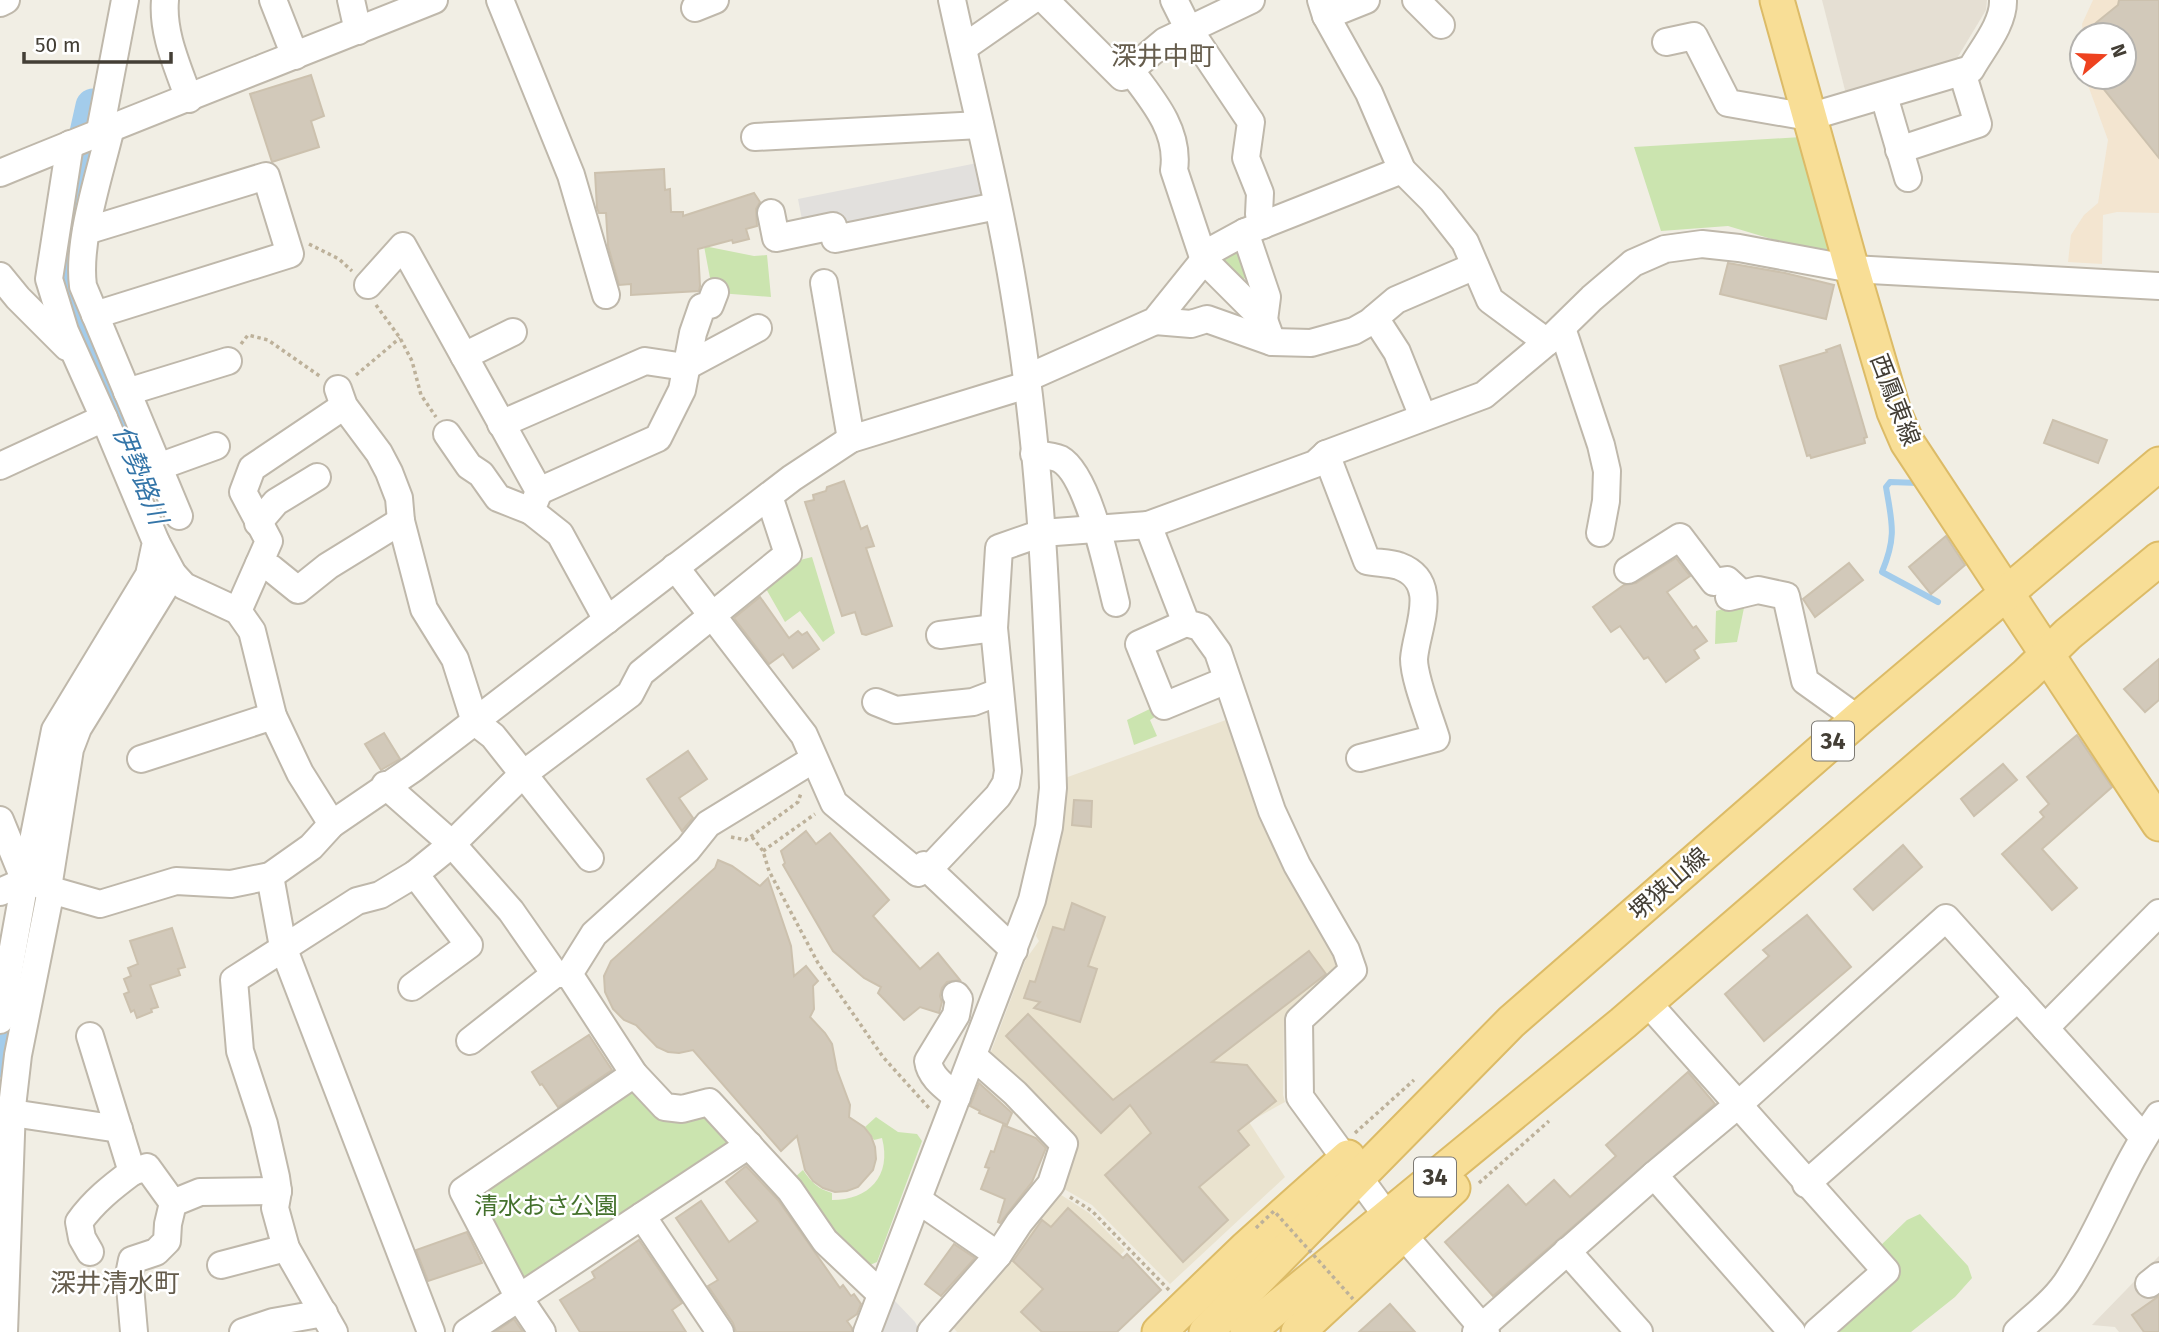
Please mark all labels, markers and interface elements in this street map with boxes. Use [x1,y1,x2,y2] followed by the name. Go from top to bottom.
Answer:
[24,21,172,65] scale bar
[2068,21,2138,91] north arrow
[35,32,81,58] text: 50 m
[1111,41,1215,72] district label: 深井中町
[2106,41,2132,60] text: N
[1865,350,1925,450] street label: 西鳳東線
[106,421,175,532] water label: 伊勢路川
[1812,722,1854,761] road number: 34
[1624,842,1714,926] street label: 堺狭山線
[1414,1158,1456,1196] road number: 34
[474,1192,618,1220] park label: 清水おさ公園
[50,1268,180,1299] district label: 深井清水町

